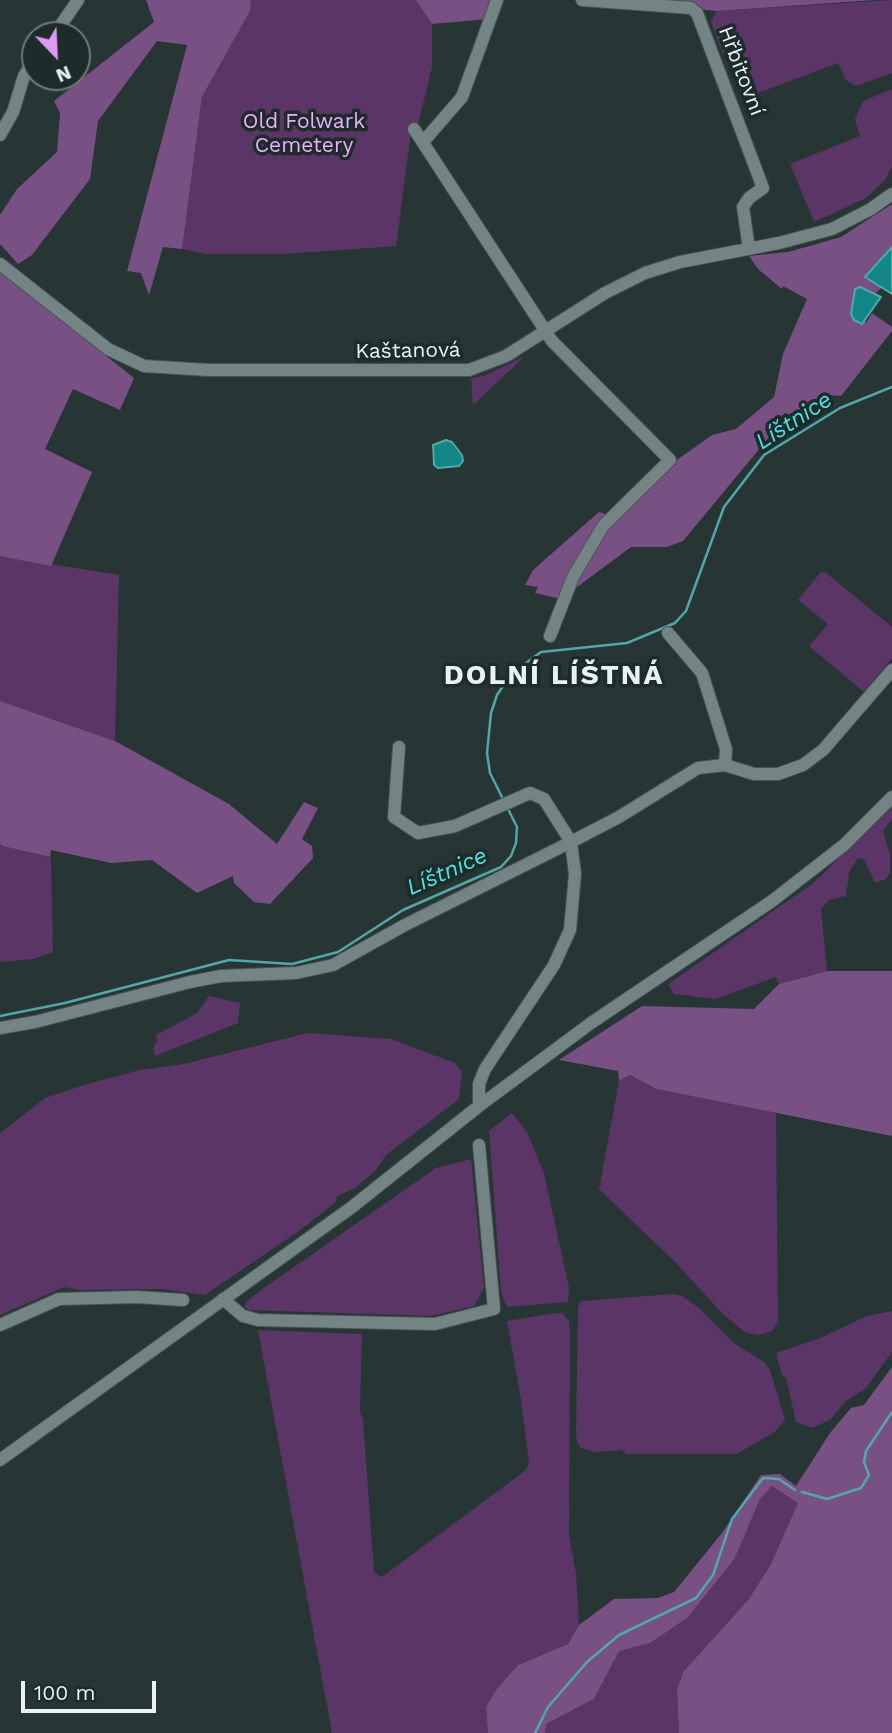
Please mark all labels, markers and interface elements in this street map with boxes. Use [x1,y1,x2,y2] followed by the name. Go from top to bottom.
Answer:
[21,21,91,91] north arrow
[712,23,770,119] street label: Hřbitovní
[53,61,75,87] text: N
[243,109,365,159] park label: Old Folwark Cemetery
[355,337,461,365] street label: Kaštanová
[751,386,837,456] water label: Líštnice
[445,659,663,693] district label: DOLNÍ LÍŠTNÁ
[402,842,492,902] water label: Líštnice
[24,1666,159,1710] scale bar
[34,1680,96,1705] text: 100 m

